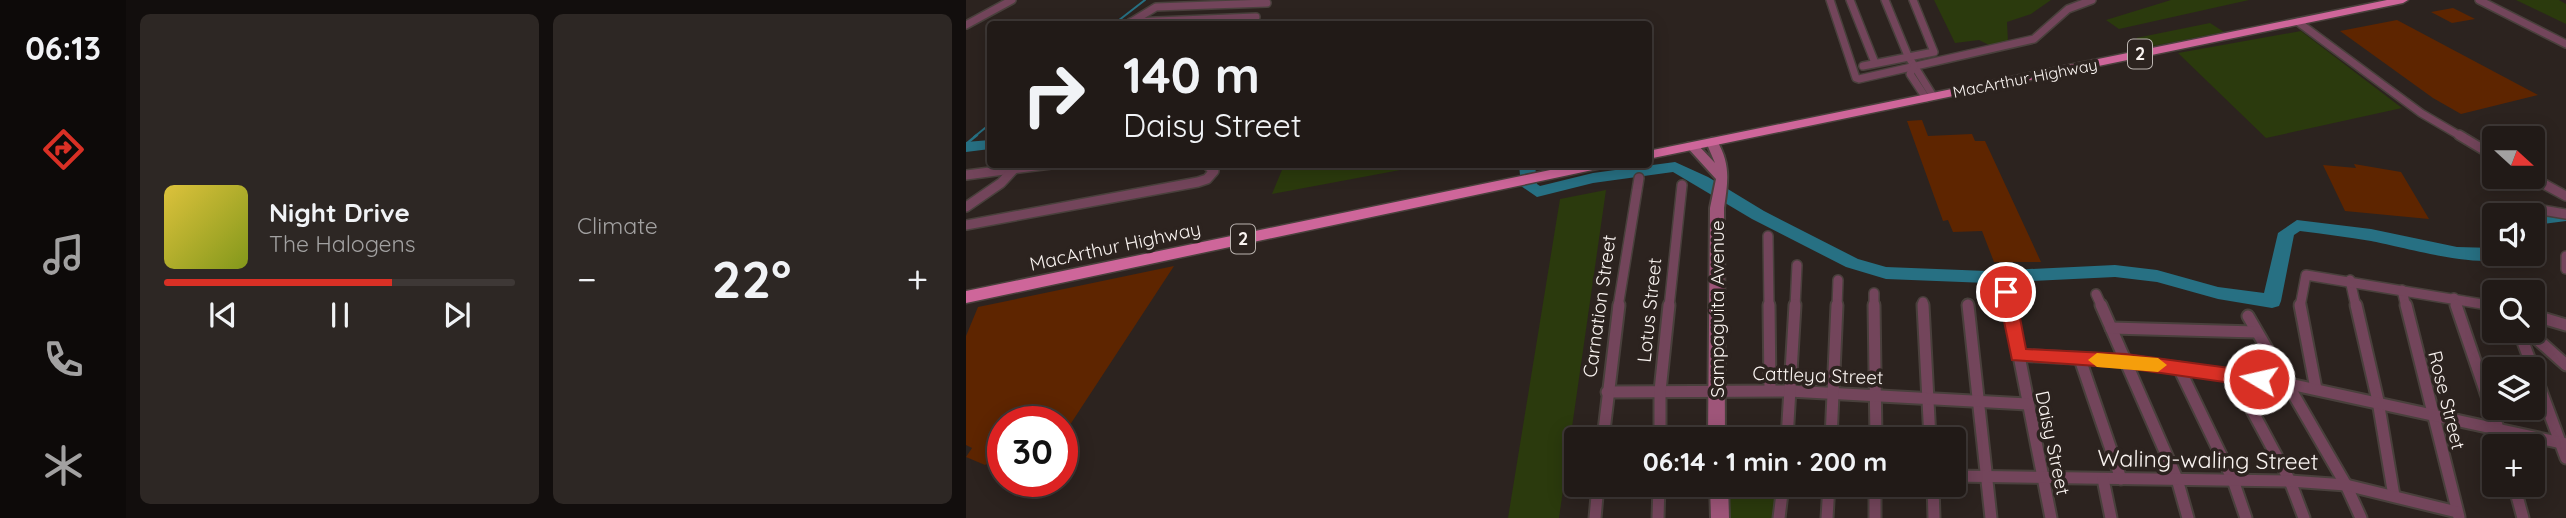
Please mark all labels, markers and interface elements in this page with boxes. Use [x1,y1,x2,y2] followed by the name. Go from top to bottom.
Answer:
[25,28,101,68] text: 06:13
[2128,40,2152,68] road number: 2
[1123,44,1260,105] text: 140 m
[1008,49,1099,140] icon: right
[1951,54,2099,102] street label: MacArthur Highway
[1123,105,1302,145] text: Daisy Street
[39,125,88,174] icon: directions
[2482,126,2544,189] north arrow
[2482,126,2545,497] map controls
[269,196,410,229] text: Night Drive
[2482,203,2545,266] button: sound
[577,211,658,240] text: Climate
[1027,216,1203,276] street label: MacArthur Highway
[1705,220,1729,398] street label: Sampaguita Avenue
[1231,225,1255,254] road number: 2
[269,229,416,258] text: The Halogens
[39,230,88,279] icon: music
[1577,233,1621,379] street label: Carnation Street
[712,246,791,311] text: 22°
[577,255,597,303] text: −
[907,255,928,303] text: +
[1632,257,1666,363] street label: Lotus Street
[1976,262,2036,322] pin
[1987,273,2025,311] icon: arrive
[2482,280,2545,343] button: search
[204,296,242,334] icon: previous
[321,296,359,334] icon: pause
[438,296,476,334] icon: next
[39,335,88,384] icon: phone
[2222,342,2296,416] position arrow
[2423,348,2471,452] street label: Rose Street
[2482,357,2545,420] button: layers
[1752,361,1884,389] street label: Cattleya Street
[2030,389,2076,497] street label: Daisy Street
[987,406,1078,497] speed limit sign: 30
[2482,434,2545,497] button: +
[39,441,88,490] icon: climate
[2097,443,2319,476] street label: Waling-waling Street
[1643,445,1887,478] text: 06:14 · 1 min · 200 m

